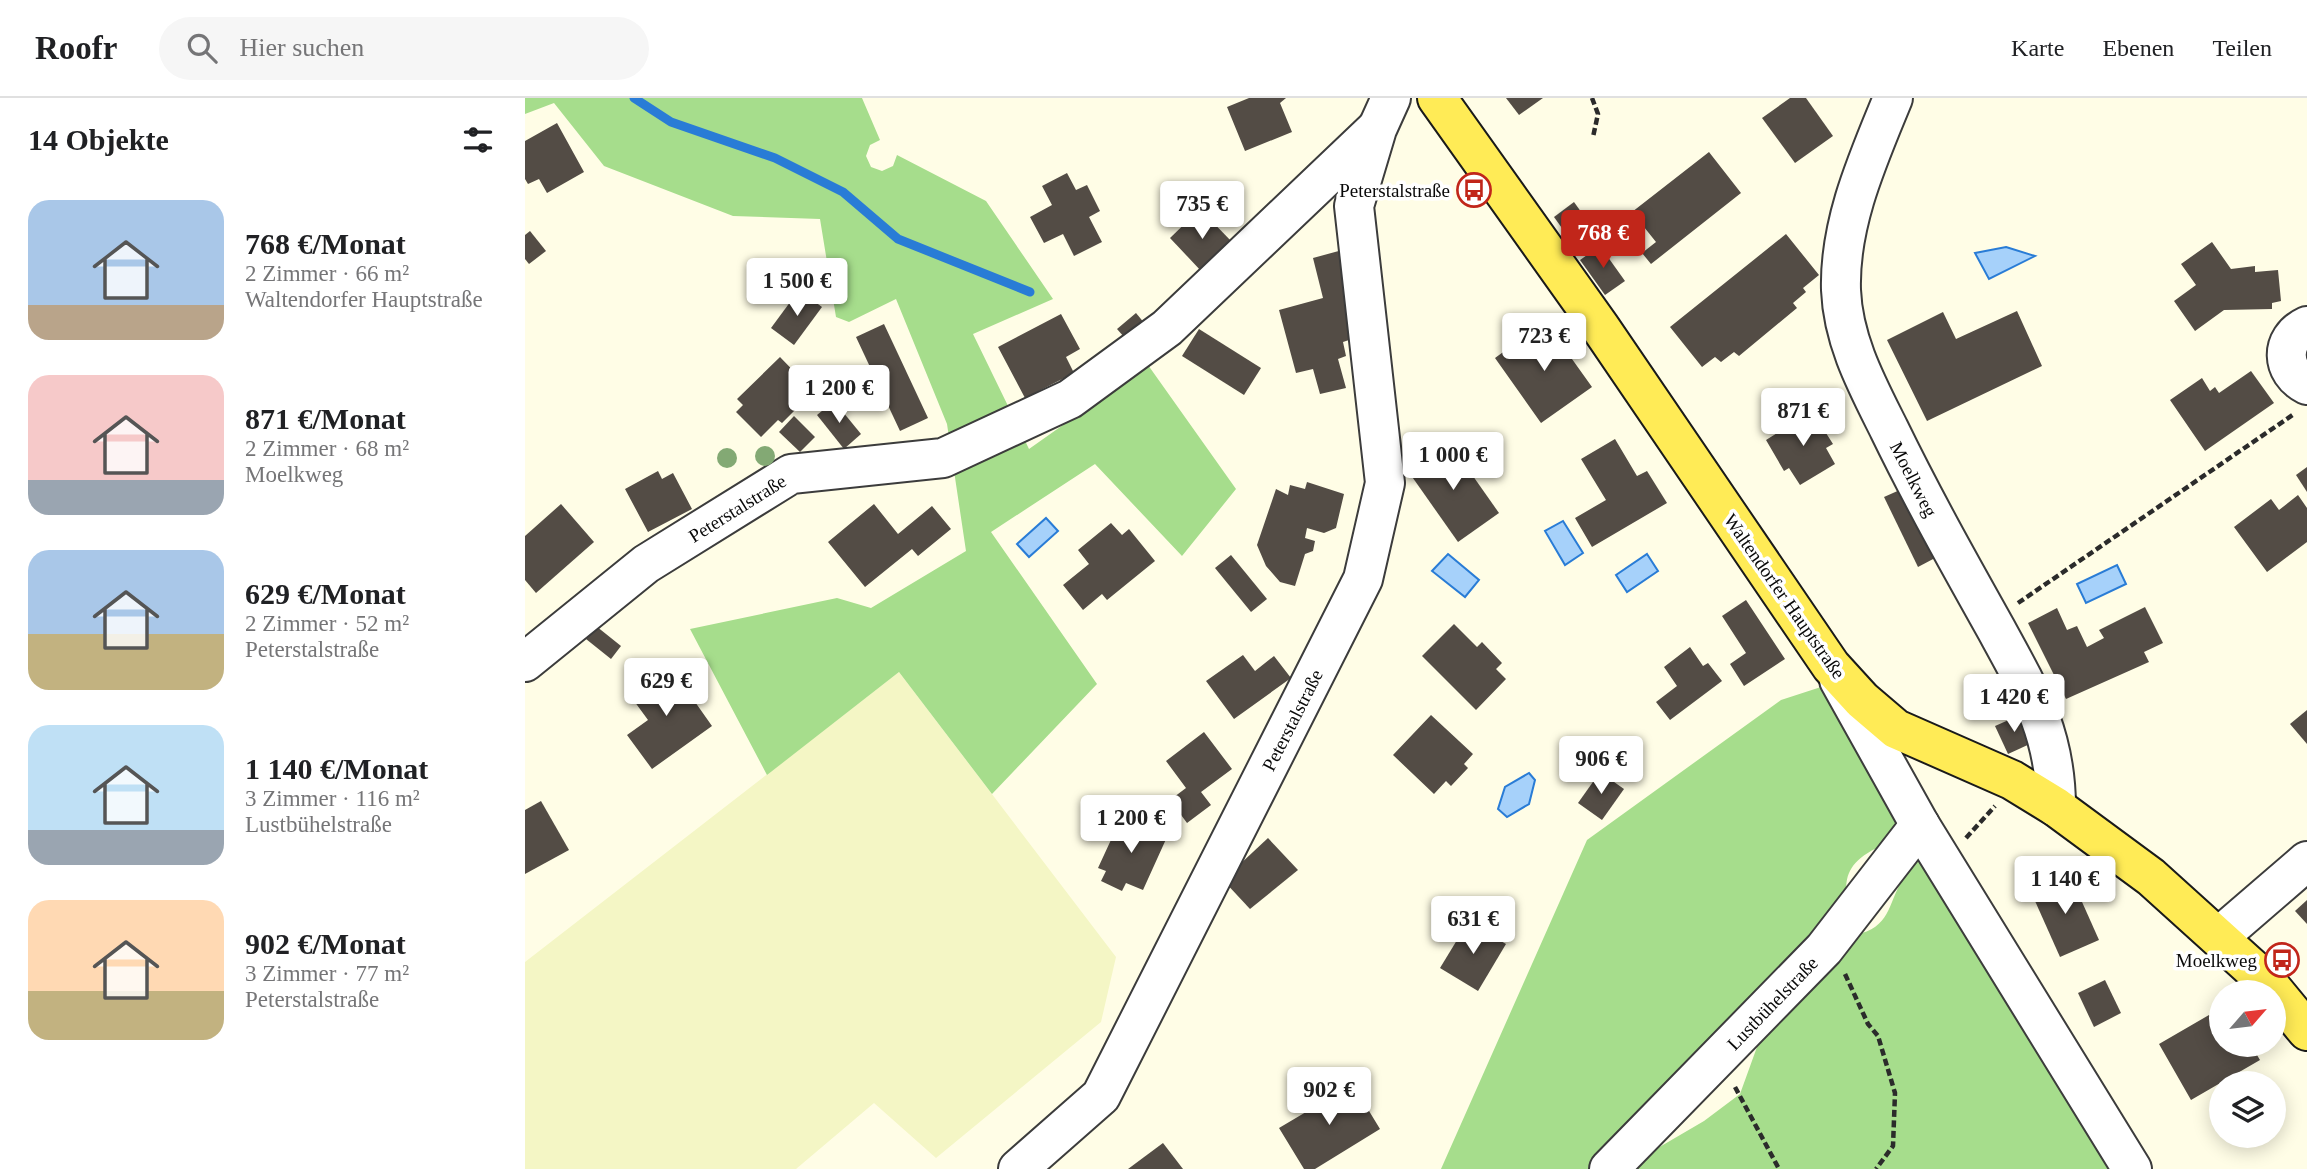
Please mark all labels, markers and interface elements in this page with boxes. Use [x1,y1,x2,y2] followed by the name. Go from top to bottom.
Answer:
[159,17,649,80] search box
[183,29,221,67] icon: search
[35,30,117,66] text: Roofr
[239,33,364,62] text: Hier suchen
[2011,35,2064,61] text: Karte
[2102,35,2174,61] text: Ebenen
[2212,35,2272,61] text: Teilen
[459,121,497,159] icon: filters
[28,123,169,156] text: 14 Objekte
[1455,171,1493,209] bus stop icon: Peterstalstraße
[1339,180,1450,201] place label: Peterstalstraße
[1153,181,1251,241] pin: 735 €
[1176,191,1228,216] text: 735 €
[1554,211,1652,270] pin: 768 €
[1577,220,1629,245] text: 768 €
[245,227,406,260] text: 768 €/Monat
[84,228,168,312] icon: home
[732,258,862,318] pin: 1 500 €
[245,261,409,286] text: 2 Zimmer · 66 m²
[763,268,832,293] text: 1 500 €
[245,287,483,312] text: Waltendorfer Hauptstraße
[1495,314,1593,373] pin: 723 €
[1518,323,1570,348] text: 723 €
[774,366,904,425] pin: 1 200 €
[805,375,874,400] text: 1 200 €
[1754,388,1852,448] pin: 871 €
[1777,398,1829,423] text: 871 €
[245,402,406,435] text: 871 €/Monat
[84,403,168,487] icon: home
[1388,432,1518,492] pin: 1 000 €
[245,436,409,461] text: 2 Zimmer · 68 m²
[1886,438,1942,521] street label: Moelkweg
[1419,442,1488,467] text: 1 000 €
[245,462,343,487] text: Moelkweg
[685,470,790,547] street label: Peterstalstraße
[1720,510,1849,683] street label: Waltendorfer Hauptstraße
[245,577,406,610] text: 629 €/Monat
[84,578,168,662] icon: home
[245,611,409,636] text: 2 Zimmer · 52 m²
[245,637,379,662] text: Peterstalstraße
[617,658,715,718] pin: 629 €
[1258,666,1327,774] street label: Peterstalstraße
[640,668,692,693] text: 629 €
[1949,674,2079,734] pin: 1 420 €
[1980,684,2049,709] text: 1 420 €
[1552,736,1650,796] pin: 906 €
[1575,746,1627,771] text: 906 €
[245,752,428,785] text: 1 140 €/Monat
[84,753,168,837] icon: home
[245,786,420,811] text: 3 Zimmer · 116 m²
[1066,796,1196,855] pin: 1 200 €
[1097,805,1166,830] text: 1 200 €
[245,812,392,837] text: Lustbühelstraße
[2000,856,2130,916] pin: 1 140 €
[2031,866,2100,891] text: 1 140 €
[1424,896,1522,956] pin: 631 €
[1447,906,1499,931] text: 631 €
[245,927,406,960] text: 902 €/Monat
[84,928,168,1012] icon: home
[2263,941,2301,979] bus stop icon: Moelkweg
[2176,950,2257,971] place label: Moelkweg
[1723,952,1822,1054] street label: Lustbühelstraße
[245,961,409,986] text: 3 Zimmer · 77 m²
[2209,980,2285,1057] north arrow
[2209,980,2286,1148] map controls
[245,987,379,1012] text: Peterstalstraße
[1280,1068,1378,1127] pin: 902 €
[2209,1071,2286,1148] button: layers
[1303,1077,1355,1102] text: 902 €

